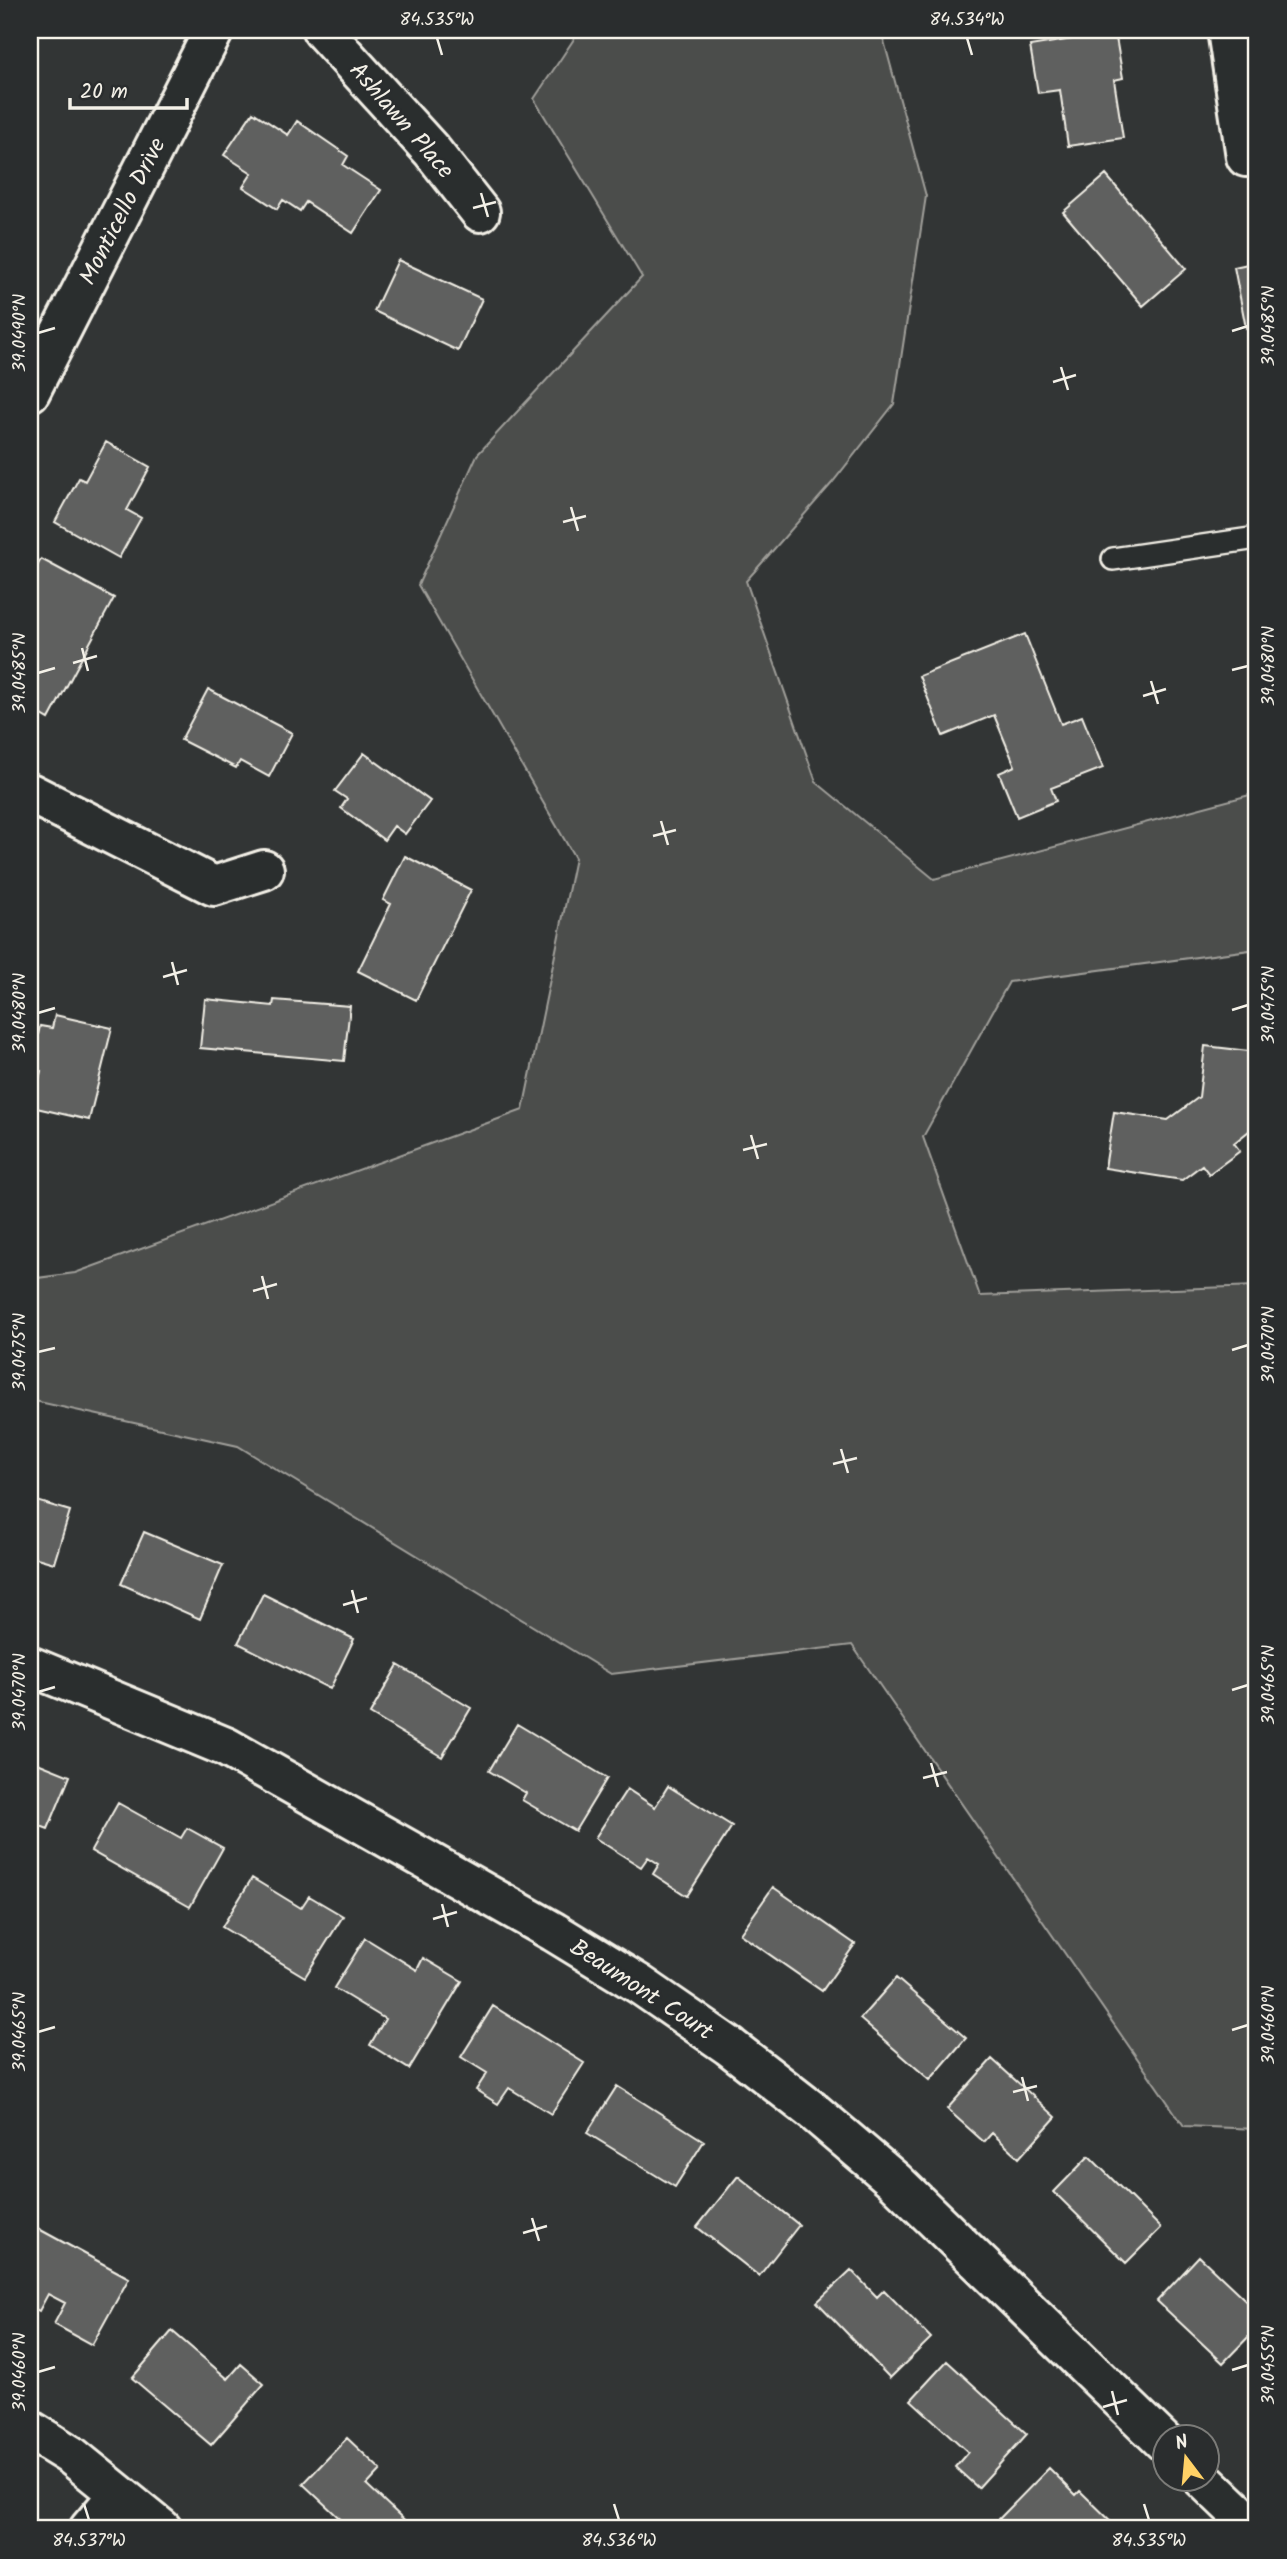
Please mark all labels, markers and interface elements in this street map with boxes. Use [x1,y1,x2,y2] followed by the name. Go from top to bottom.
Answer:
[400,6,474,35] text: 84.535°W
[929,6,1005,35] text: 84.534°W
[339,53,463,189] street label: Ashlawn Place
[70,66,187,110] scale bar
[80,76,128,109] text: 20 m
[69,131,177,292] street label: Monticello Drive
[1255,285,1284,367] text: 39.0485°N
[6,294,35,372] text: 39.0490°N
[1255,626,1284,706] text: 39.0480°N
[6,632,35,714] text: 39.0485°N
[1255,966,1284,1044] text: 39.0475°N
[6,973,35,1053] text: 39.0480°N
[1255,1306,1284,1384] text: 39.0470°N
[6,1313,35,1391] text: 39.0475°N
[1255,1645,1284,1725] text: 39.0465°N
[6,1653,35,1731] text: 39.0470°N
[562,1929,721,2052] street label: Beaumont Court
[1255,1985,1284,2065] text: 39.0460°N
[6,1992,35,2072] text: 39.0465°N
[1255,2325,1284,2405] text: 39.0455°N
[6,2332,35,2412] text: 39.0460°N
[1150,2422,1220,2492] north arrow
[1172,2428,1192,2460] text: N
[52,2527,126,2556] text: 84.537°W
[581,2527,657,2556] text: 84.536°W
[1112,2527,1186,2556] text: 84.535°W

